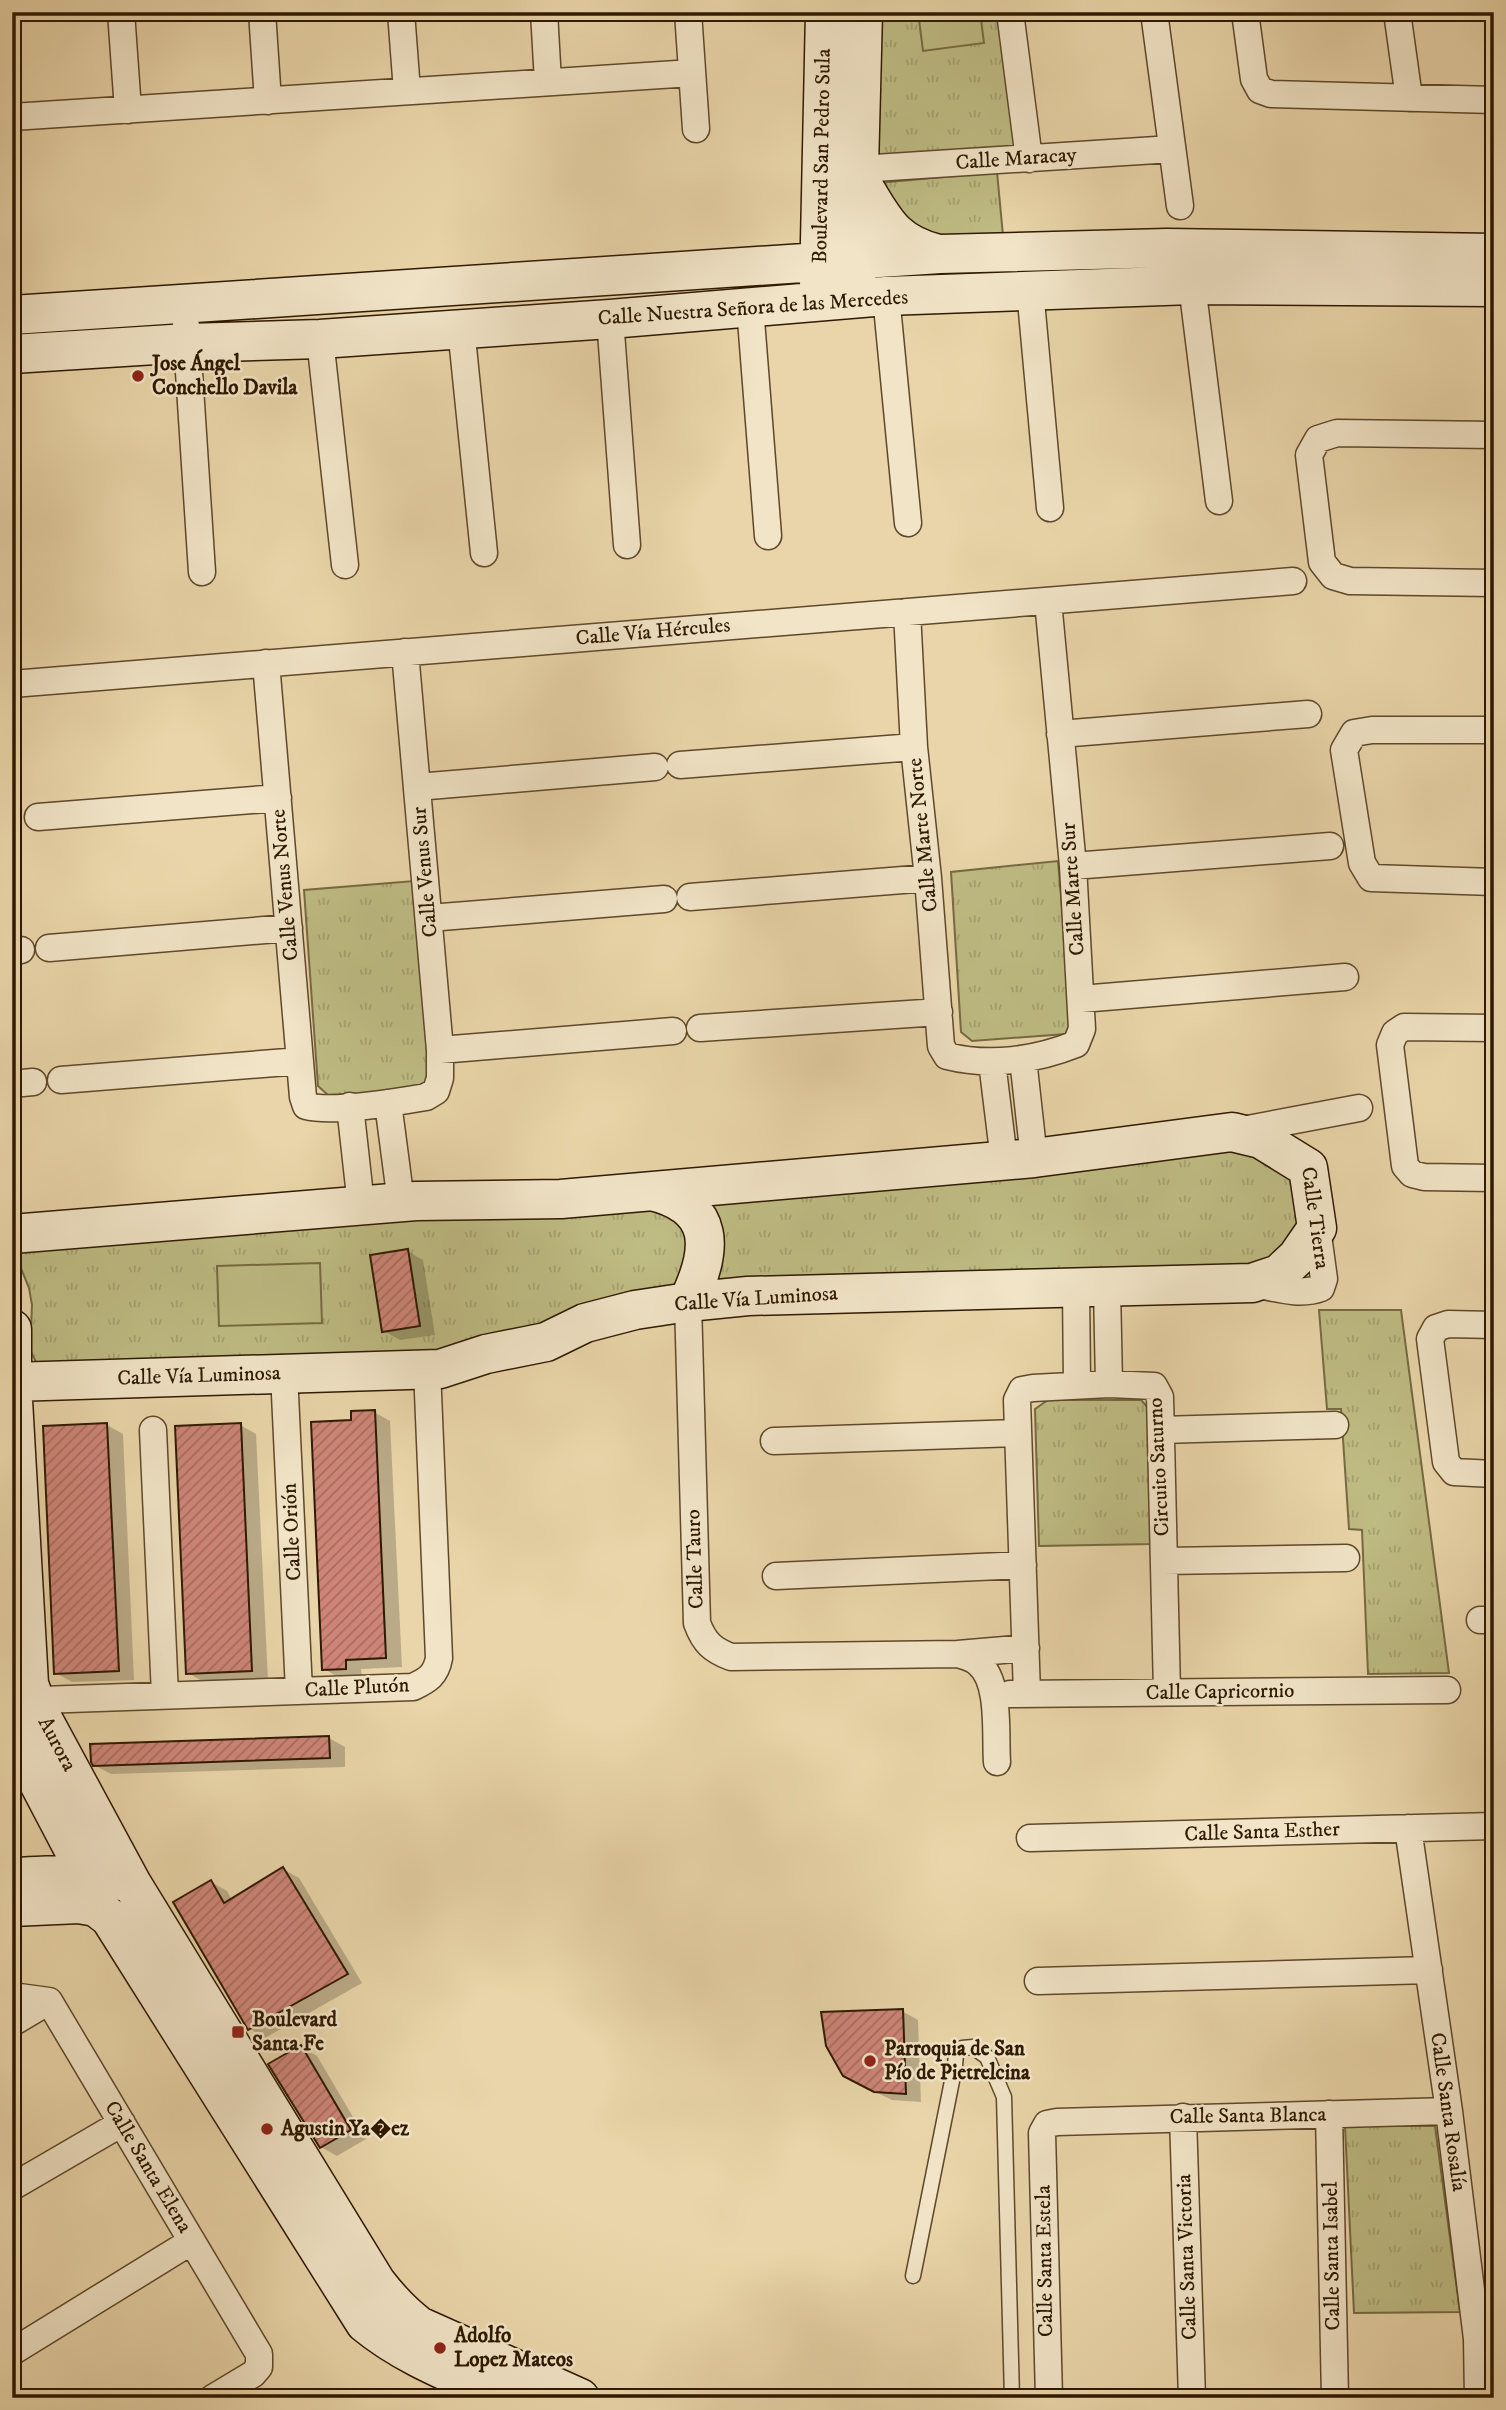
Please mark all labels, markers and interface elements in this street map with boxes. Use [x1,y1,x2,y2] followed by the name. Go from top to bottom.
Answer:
[807,48,837,264] street label: Boulevard San Pedro Sula
[955,142,1078,176] street label: Calle Maracay
[597,284,909,332] street label: Calle Nuestra Señora de las Mercedes
[150,349,298,401] place label: Jose Ángel Conchello Davila
[130,368,146,384] marker: Jose Ángel Conchello Davila
[575,612,731,652] street label: Calle Vía Hércules
[902,756,944,913] street label: Calle Marte Norte
[406,805,444,938] street label: Calle Venus Sur
[265,808,305,962] street label: Calle Venus Norte
[1055,821,1091,956] street label: Calle Marte Sur
[1295,1165,1335,1271] street label: Calle Tierra
[673,1280,839,1318] street label: Calle Vía Luminosa
[117,1360,281,1392] street label: Calle Vía Luminosa
[1142,1397,1176,1537] street label: Circuito Saturno
[276,1482,308,1582] street label: Calle Orión
[680,1509,710,1609] street label: Calle Tauro
[304,1672,410,1704] street label: Calle Plutón
[1145,1678,1295,1706] street label: Calle Capricornio
[32,1712,82,1776] street label: Aurora
[1184,1816,1340,1848] street label: Calle Santa Esther
[252,2007,337,2057] place label: Boulevard Santa Fe
[230,2024,246,2040] marker: Boulevard Santa Fe
[1424,2031,1472,2193] street label: Calle Santa Rosalía
[884,2036,1031,2086] place label: Parroquia de San Pío de Pietrelcina
[862,2053,878,2069] marker: Parroquia de San Pío de Pietrelcina
[98,2096,198,2238] street label: Calle Santa Elena
[1169,2102,1327,2130] street label: Calle Santa Blanca
[280,2116,410,2142] place label: Agustin Ya�ez
[259,2121,275,2137] marker: Agustin Ya�ez
[1171,2173,1203,2340] street label: Calle Santa Victoria
[1318,2181,1346,2331] street label: Calle Santa Isabel
[1031,2185,1059,2337] street label: Calle Santa Estela
[453,2323,573,2373] place label: Adolfo Lopez Mateos
[432,2340,448,2356] marker: Adolfo Lopez Mateos

